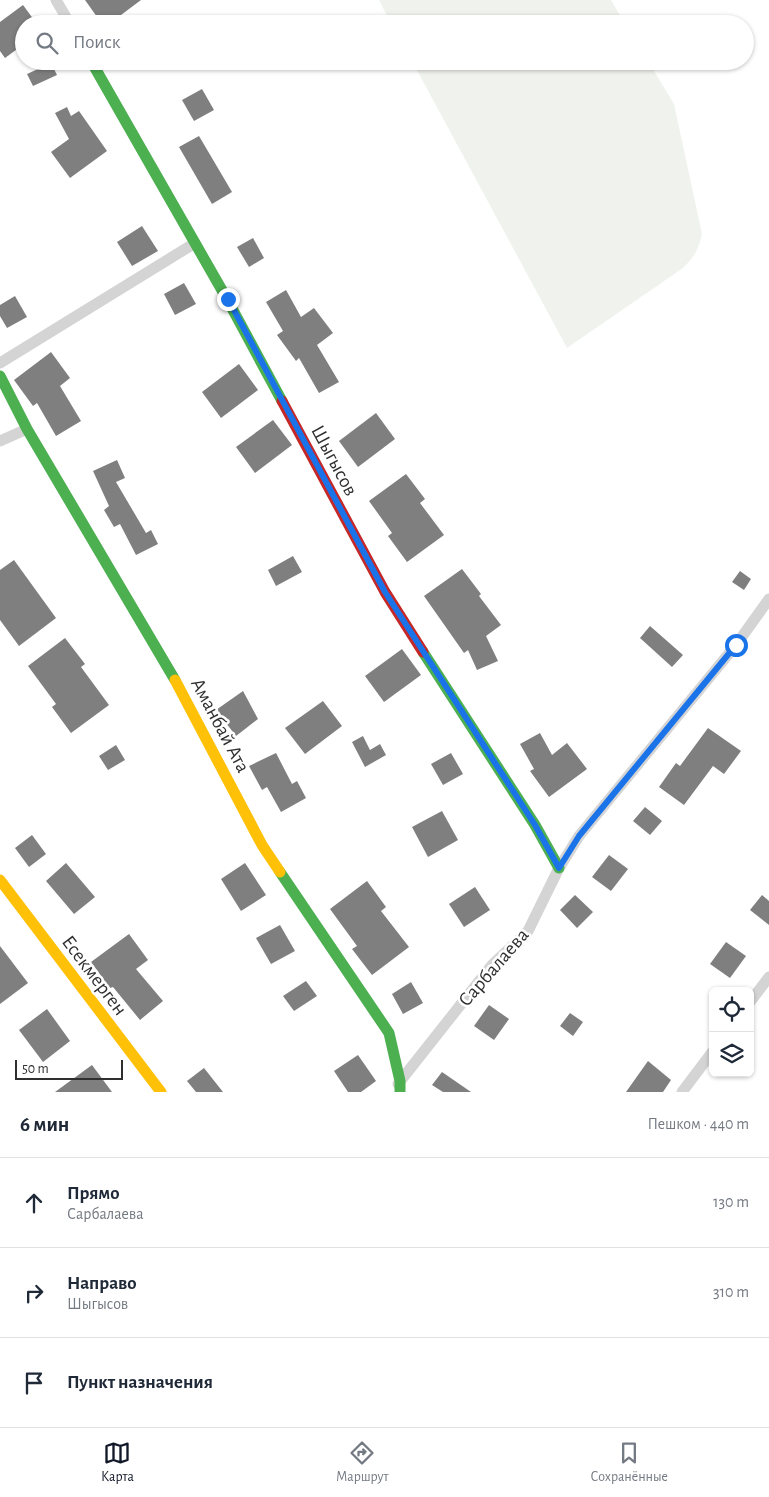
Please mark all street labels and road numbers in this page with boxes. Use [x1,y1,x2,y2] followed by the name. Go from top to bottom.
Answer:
[307,422,361,499] street label: Шыгысов
[187,675,253,776] street label: Аманбай Ата
[455,925,533,1010] street label: Сарбалаева
[58,932,130,1019] street label: Eсекмерген

